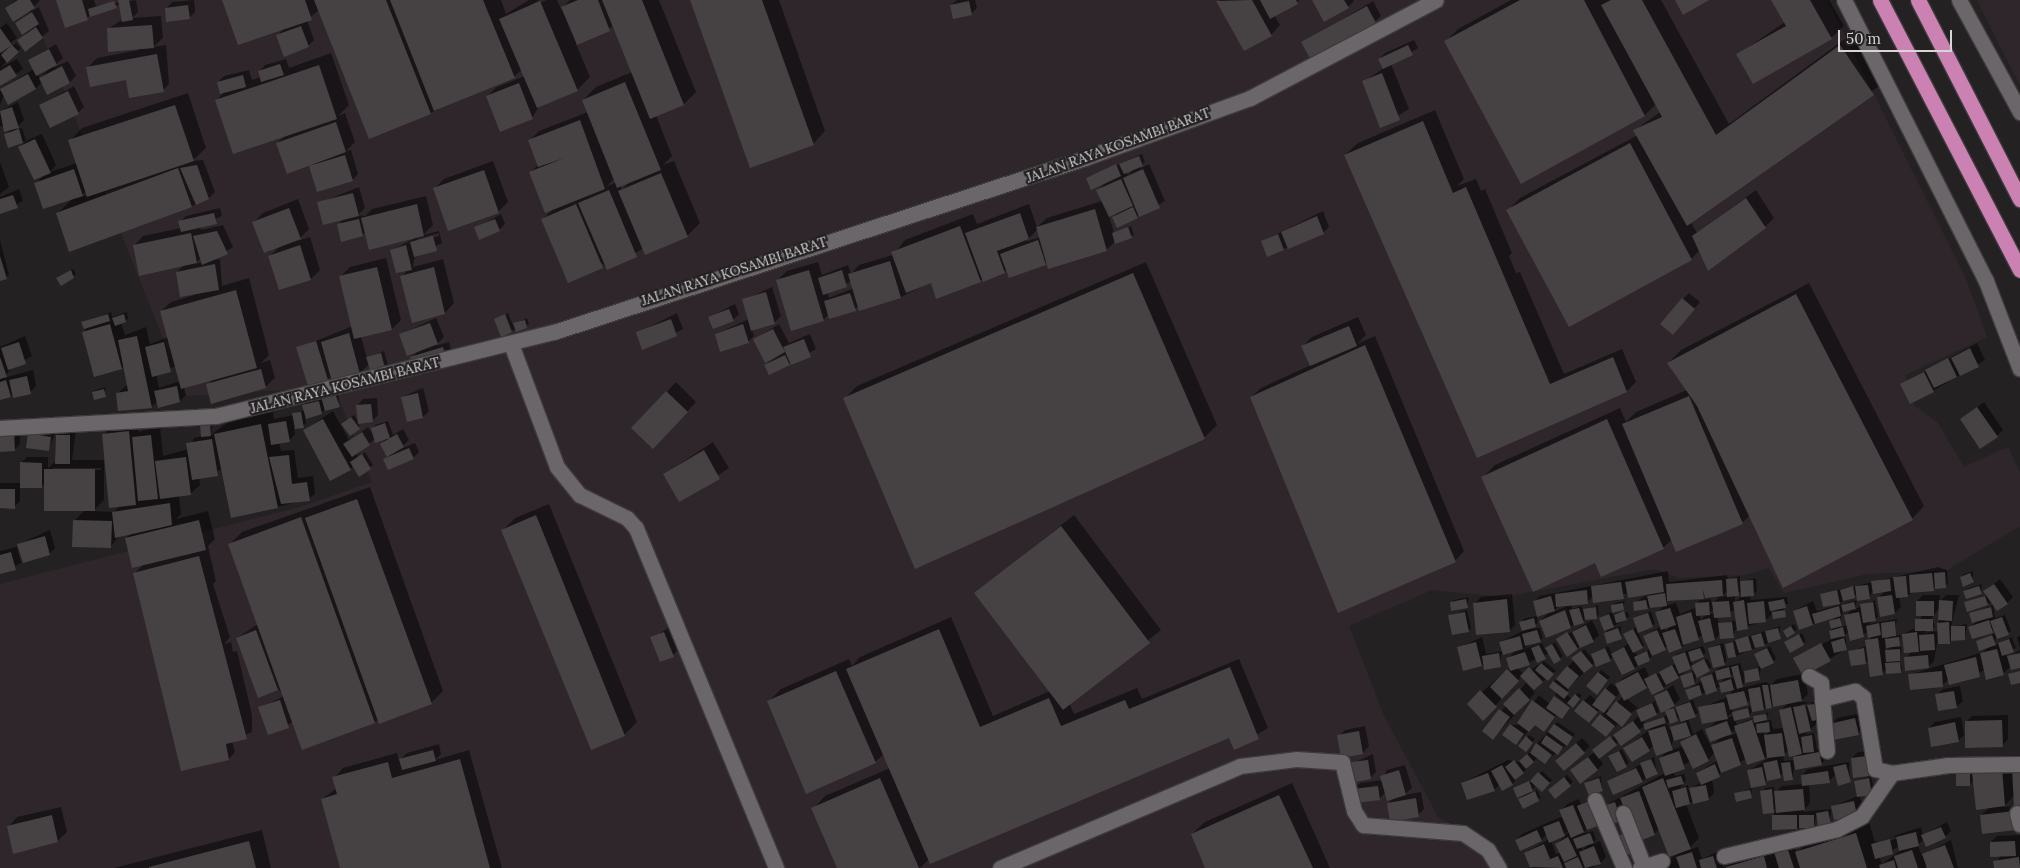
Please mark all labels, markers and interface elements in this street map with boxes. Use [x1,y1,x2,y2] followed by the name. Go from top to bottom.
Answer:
[1840,20,1954,52] scale bar
[1846,29,1881,48] text: 50 m
[1024,104,1212,186] street label: JALAN RAYA KOSAMBI BARAT
[639,233,829,309] street label: JALAN RAYA KOSAMBI BARAT
[249,353,441,417] street label: JALAN RAYA KOSAMBI BARAT

